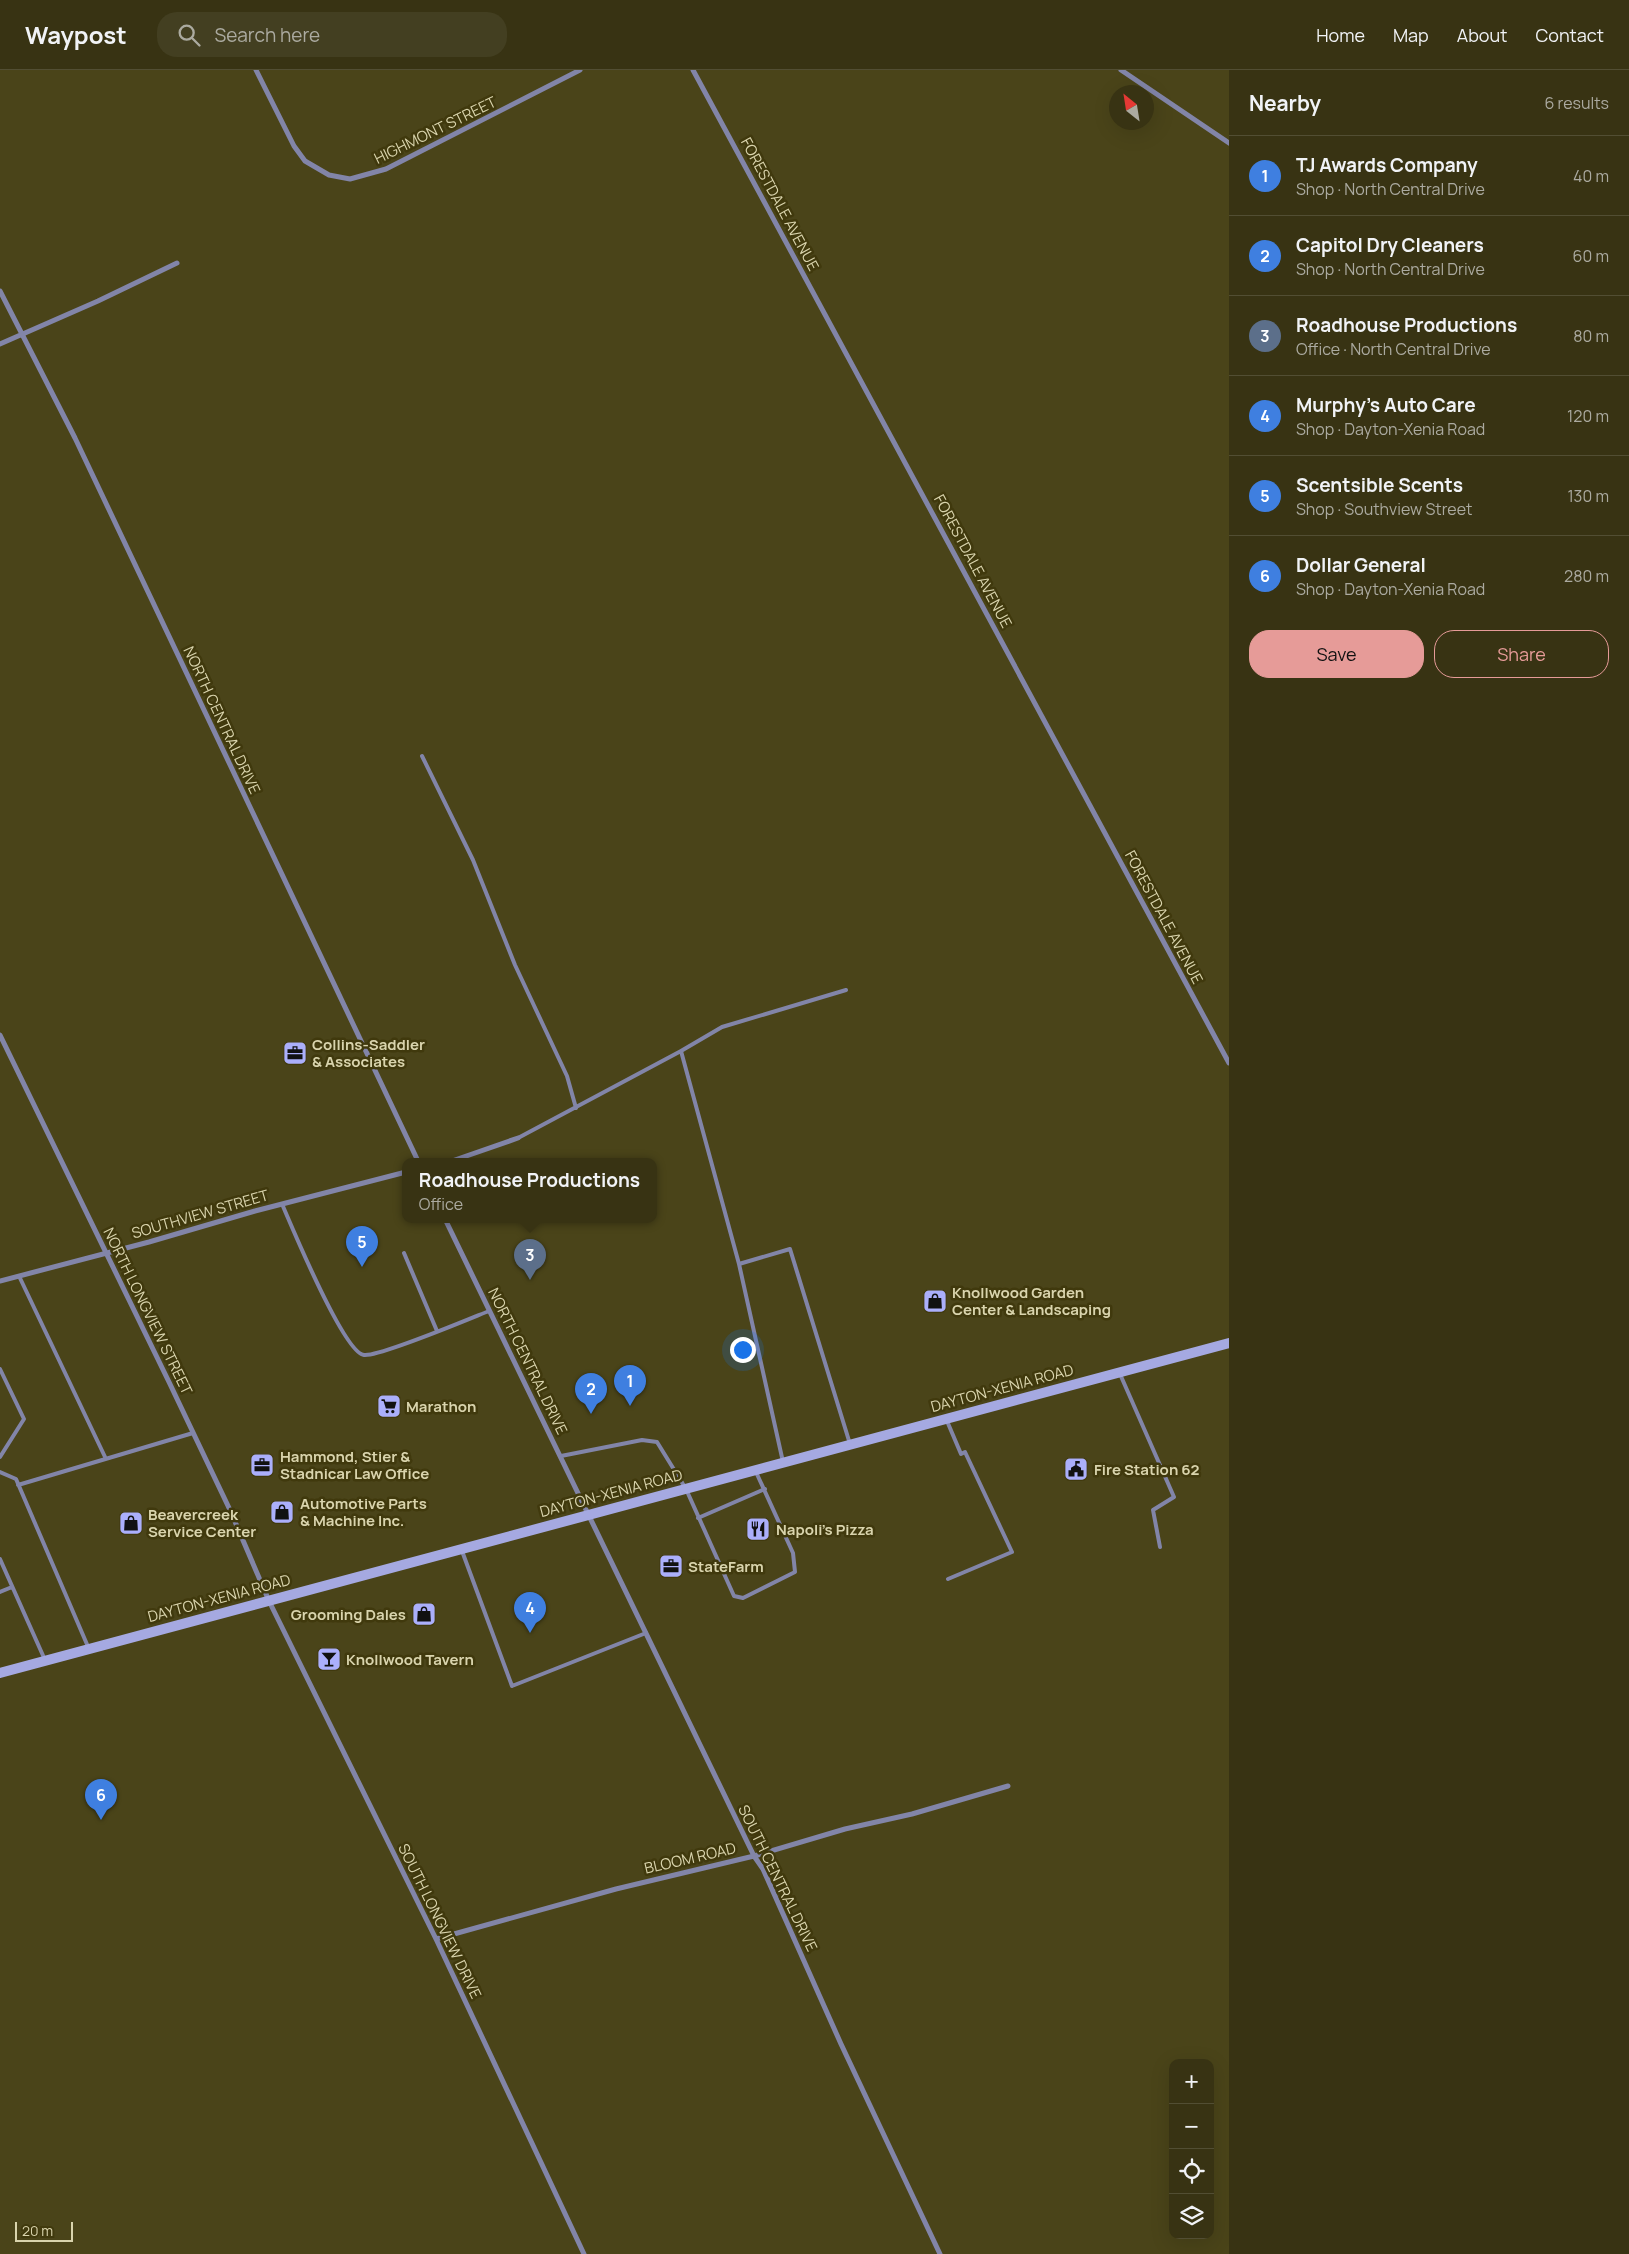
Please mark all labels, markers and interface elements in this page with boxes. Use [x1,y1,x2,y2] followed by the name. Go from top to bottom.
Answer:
[157,12,507,57] search box
[25,18,127,51] text: Waypost
[175,21,203,49] icon: search
[215,22,320,48] text: Search here
[1316,23,1365,47] text: Home
[1393,23,1429,47] text: Map
[1457,23,1507,47] text: About
[1535,23,1604,47] text: Contact
[1109,85,1154,130] north arrow
[1249,89,1321,117] text: Nearby
[370,91,500,169] street label: HIGHMONT STREET
[1544,92,1609,114] text: 6 results
[736,134,824,274] street label: FORESTDALE AVENUE
[1296,152,1478,178] text: TJ Awards Company
[1261,165,1269,187] text: 1
[1573,165,1609,187] text: 40 m
[1296,178,1485,200] text: Shop · North Central Drive
[1296,232,1484,258] text: Capitol Dry Cleaners
[1260,245,1270,267] text: 2
[1573,245,1609,267] text: 60 m
[1296,258,1485,280] text: Shop · North Central Drive
[1296,312,1517,338] text: Roadhouse Productions
[1260,325,1270,347] text: 3
[1573,325,1609,347] text: 80 m
[1296,338,1491,360] text: Office · North Central Drive
[1296,392,1476,418] text: Murphy's Auto Care
[1260,405,1270,427] text: 4
[1567,405,1609,427] text: 120 m
[1296,418,1485,440] text: Shop · Dayton-Xenia Road
[1296,472,1463,498] text: Scentsible Scents
[1260,485,1270,507] text: 5
[1567,485,1609,507] text: 130 m
[929,491,1017,631] street label: FORESTDALE AVENUE
[1296,498,1472,520] text: Shop · Southview Street
[1296,552,1426,578] text: Dollar General
[1260,565,1270,587] text: 6
[1564,565,1609,587] text: 280 m
[1296,578,1485,600] text: Shop · Dayton-Xenia Road
[1249,630,1424,678] button: Save
[1434,630,1609,678] button: Share
[179,643,265,797] street label: NORTH CENTRAL DRIVE
[1120,847,1208,987] street label: FORESTDALE AVENUE
[312,1034,425,1072] place label: Collins-Saddler & Associates
[282,1040,308,1066] office icon: Collins-Saddler & Associates
[402,1158,657,1223] popup
[419,1167,640,1193] text: Roadhouse Productions
[129,1184,271,1244] street label: SOUTHVIEW STREET
[419,1193,463,1215] text: Office
[98,1224,198,1398] street label: NORTH LONGVIEW STREET
[346,1226,378,1267] pin: 5
[514,1239,546,1280] pin: 3
[952,1282,1111,1320] place label: Knollwood Garden Center & Landscaping
[483,1284,573,1438] street label: NORTH CENTRAL DRIVE
[922,1288,948,1314] shop icon: Knollwood Garden Center & Landscaping
[730,1337,756,1363] your location
[928,1359,1076,1417] street label: DAYTON-XENIA ROAD
[614,1365,646,1406] pin: 1
[575,1373,607,1414] pin: 2
[376,1393,402,1419] supermarket icon: Marathon
[406,1396,476,1417] place label: Marathon
[280,1446,429,1484] place label: Hammond, Stier & Stadnicar Law Office
[249,1452,275,1478] office icon: Hammond, Stier & Stadnicar Law Office
[1063,1456,1089,1482] public building icon: Fire Station 62
[1094,1459,1200,1480] place label: Fire Station 62
[537,1464,685,1522] street label: DAYTON-XENIA ROAD
[300,1493,427,1531] place label: Automotive Parts & Machine Inc.
[269,1499,295,1525] shop icon: Automotive Parts & Machine Inc.
[148,1504,256,1542] place label: Beavercreek Service Center
[118,1510,144,1536] shop icon: Beavercreek Service Center
[745,1516,771,1542] restaurant icon: Napoli's Pizza
[776,1519,874,1540] place label: Napoli's Pizza
[658,1553,684,1579] office icon: StateFarm
[688,1556,764,1577] place label: StateFarm
[145,1569,293,1627] street label: DAYTON-XENIA ROAD
[514,1592,546,1633] pin: 4
[411,1601,437,1627] shop icon: Grooming Dales
[291,1604,406,1625] place label: Grooming Dales
[316,1646,342,1672] bar icon: Knollwood Tavern
[346,1649,474,1670] place label: Knollwood Tavern
[85,1779,117,1820] pin: 6
[733,1801,823,1955] street label: SOUTH CENTRAL DRIVE
[642,1837,738,1879] street label: BLOOM ROAD
[393,1840,487,2002] street label: SOUTH LONGVIEW DRIVE
[1169,2059,1214,2239] map controls
[1169,2059,1214,2104] button: +
[1169,2104,1214,2149] button: −
[1169,2149,1214,2194] button: locate
[1169,2194,1214,2239] button: layers
[15,2219,72,2242] scale bar
[22,2221,53,2240] text: 20 m

